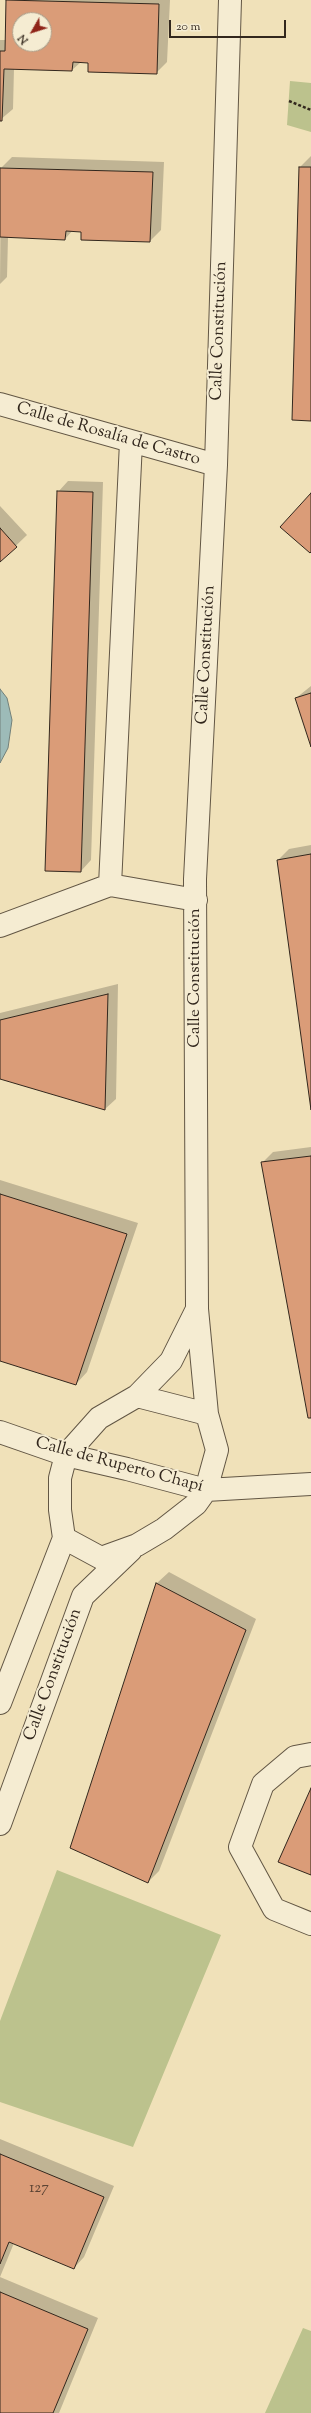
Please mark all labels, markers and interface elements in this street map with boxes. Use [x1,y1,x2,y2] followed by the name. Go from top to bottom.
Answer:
[12,12,52,52] north arrow
[171,12,288,38] scale bar
[176,18,200,36] text: 20 m
[14,30,32,47] text: N
[207,261,233,401] street label: Calle Constitución
[14,399,202,471] street label: Calle de Rosalía de Castro
[193,585,221,725] street label: Calle Constitución
[186,908,206,1048] street label: Calle Constitución
[33,1434,205,1498] street label: Calle de Ruperto Chapí
[21,1606,87,1744] street label: Calle Constitución
[29,2180,49,2198] house number: 127

